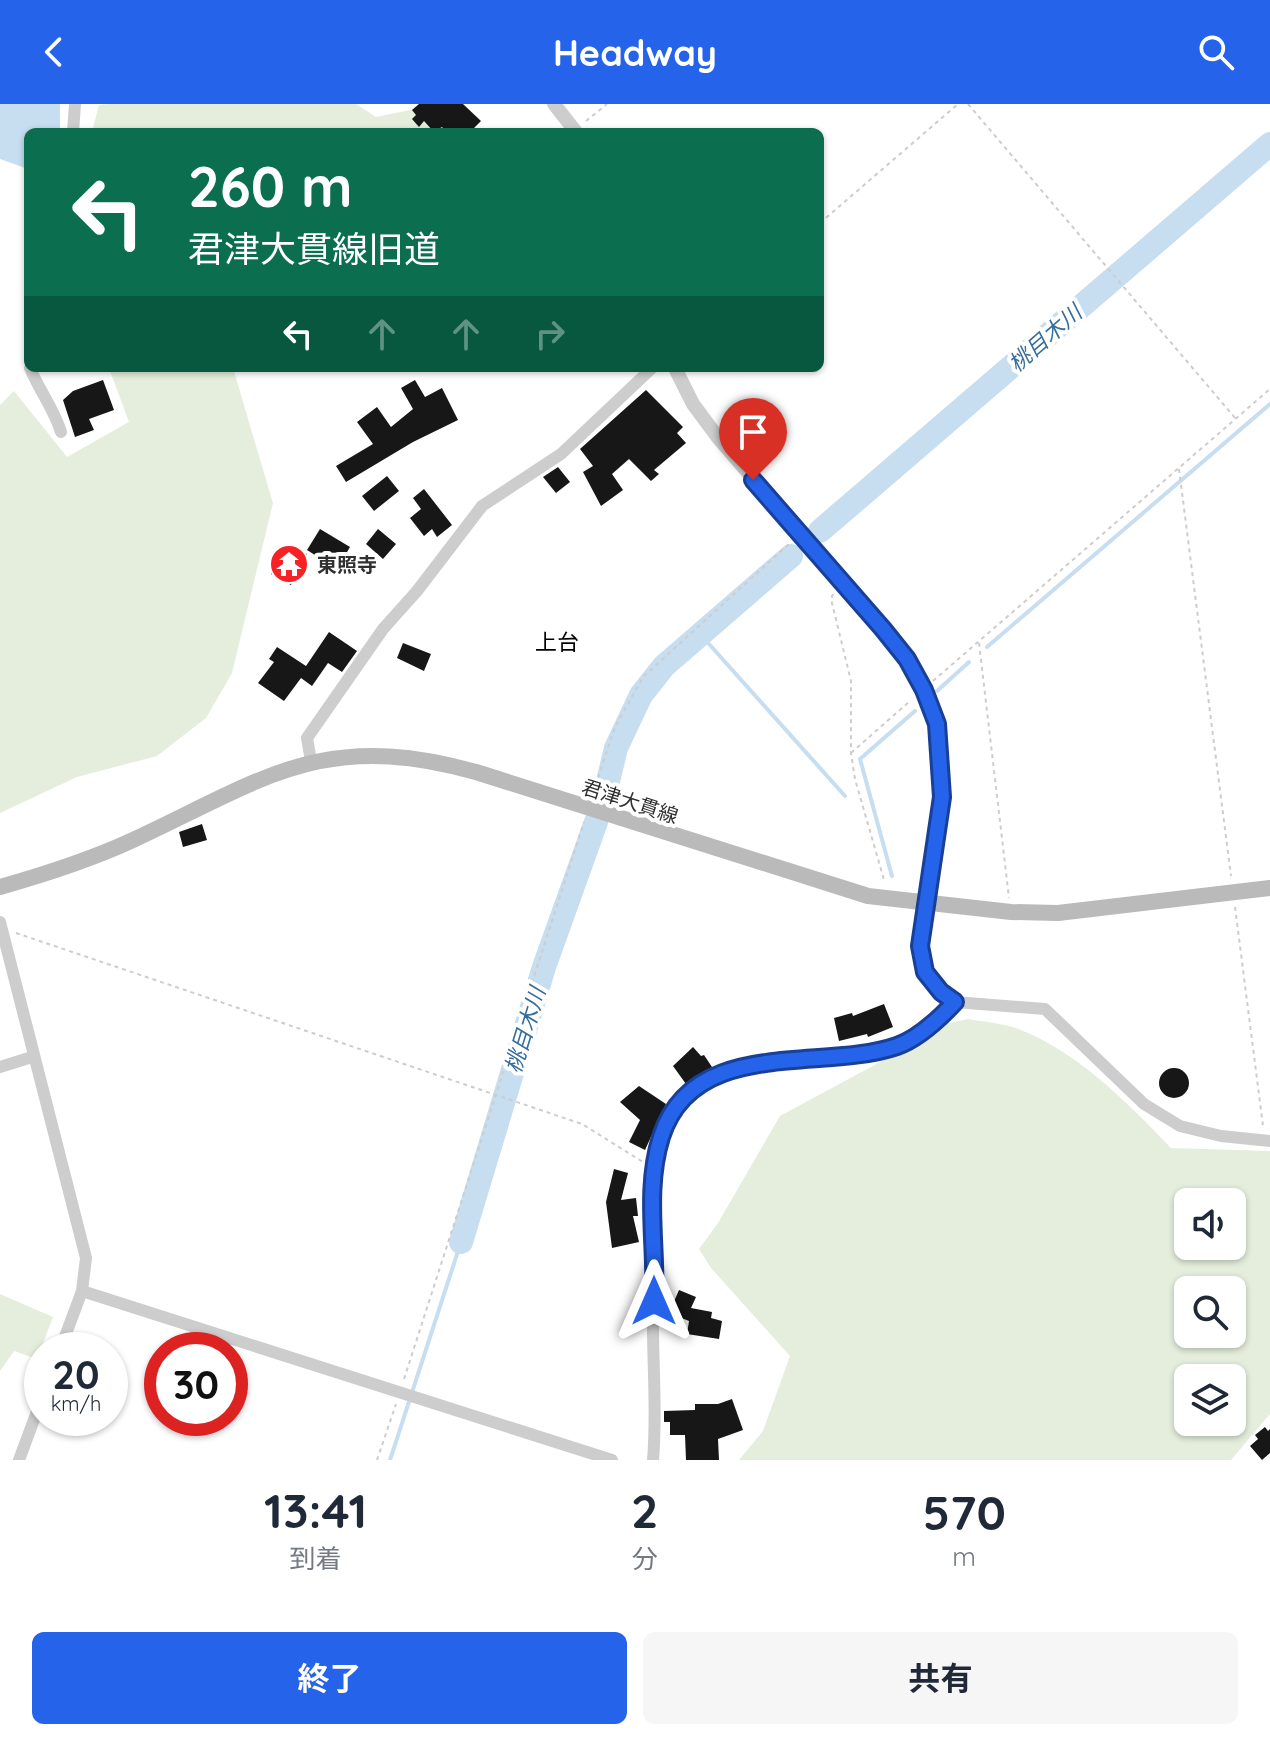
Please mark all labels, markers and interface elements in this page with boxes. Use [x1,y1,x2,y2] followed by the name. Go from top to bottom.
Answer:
[32,30,76,74] icon: back
[553,30,717,75] text: Headway
[1194,30,1238,74] icon: search
[188,151,353,221] text: 260 m
[56,160,160,264] icon: left
[188,226,440,271] text: 君津大貫線旧道
[1003,297,1089,377] water label: 桃目木川
[276,312,320,356] icon: left
[360,312,404,356] icon: ahead
[444,312,488,356] icon: ahead
[528,312,572,356] icon: right
[719,398,787,480] pin
[731,410,775,454] icon: arrive
[268,543,310,585] temple icon: 東照寺
[317,552,377,577] place label: 東照寺
[535,628,579,656] district label: 上台
[579,774,681,828] street label: 君津大貫線
[499,982,552,1076] water label: 桃目木川
[1174,1188,1246,1436] map controls
[1174,1188,1246,1260] button: sound
[612,1259,696,1343] position arrow
[1174,1276,1246,1348] button: search
[144,1332,248,1436] speed limit sign: 30
[52,1349,100,1399] text: 20
[1174,1364,1246,1436] button: layers
[51,1391,101,1416] text: km/h
[264,1480,367,1540] text: 13:41
[631,1480,658,1540] text: 2
[922,1482,1006,1542] text: 570
[952,1540,976,1573] text: m
[290,1542,342,1575] text: 到着
[632,1542,658,1575] text: 分
[32,1632,627,1724] button: 終了
[643,1632,1238,1724] button: 共有

